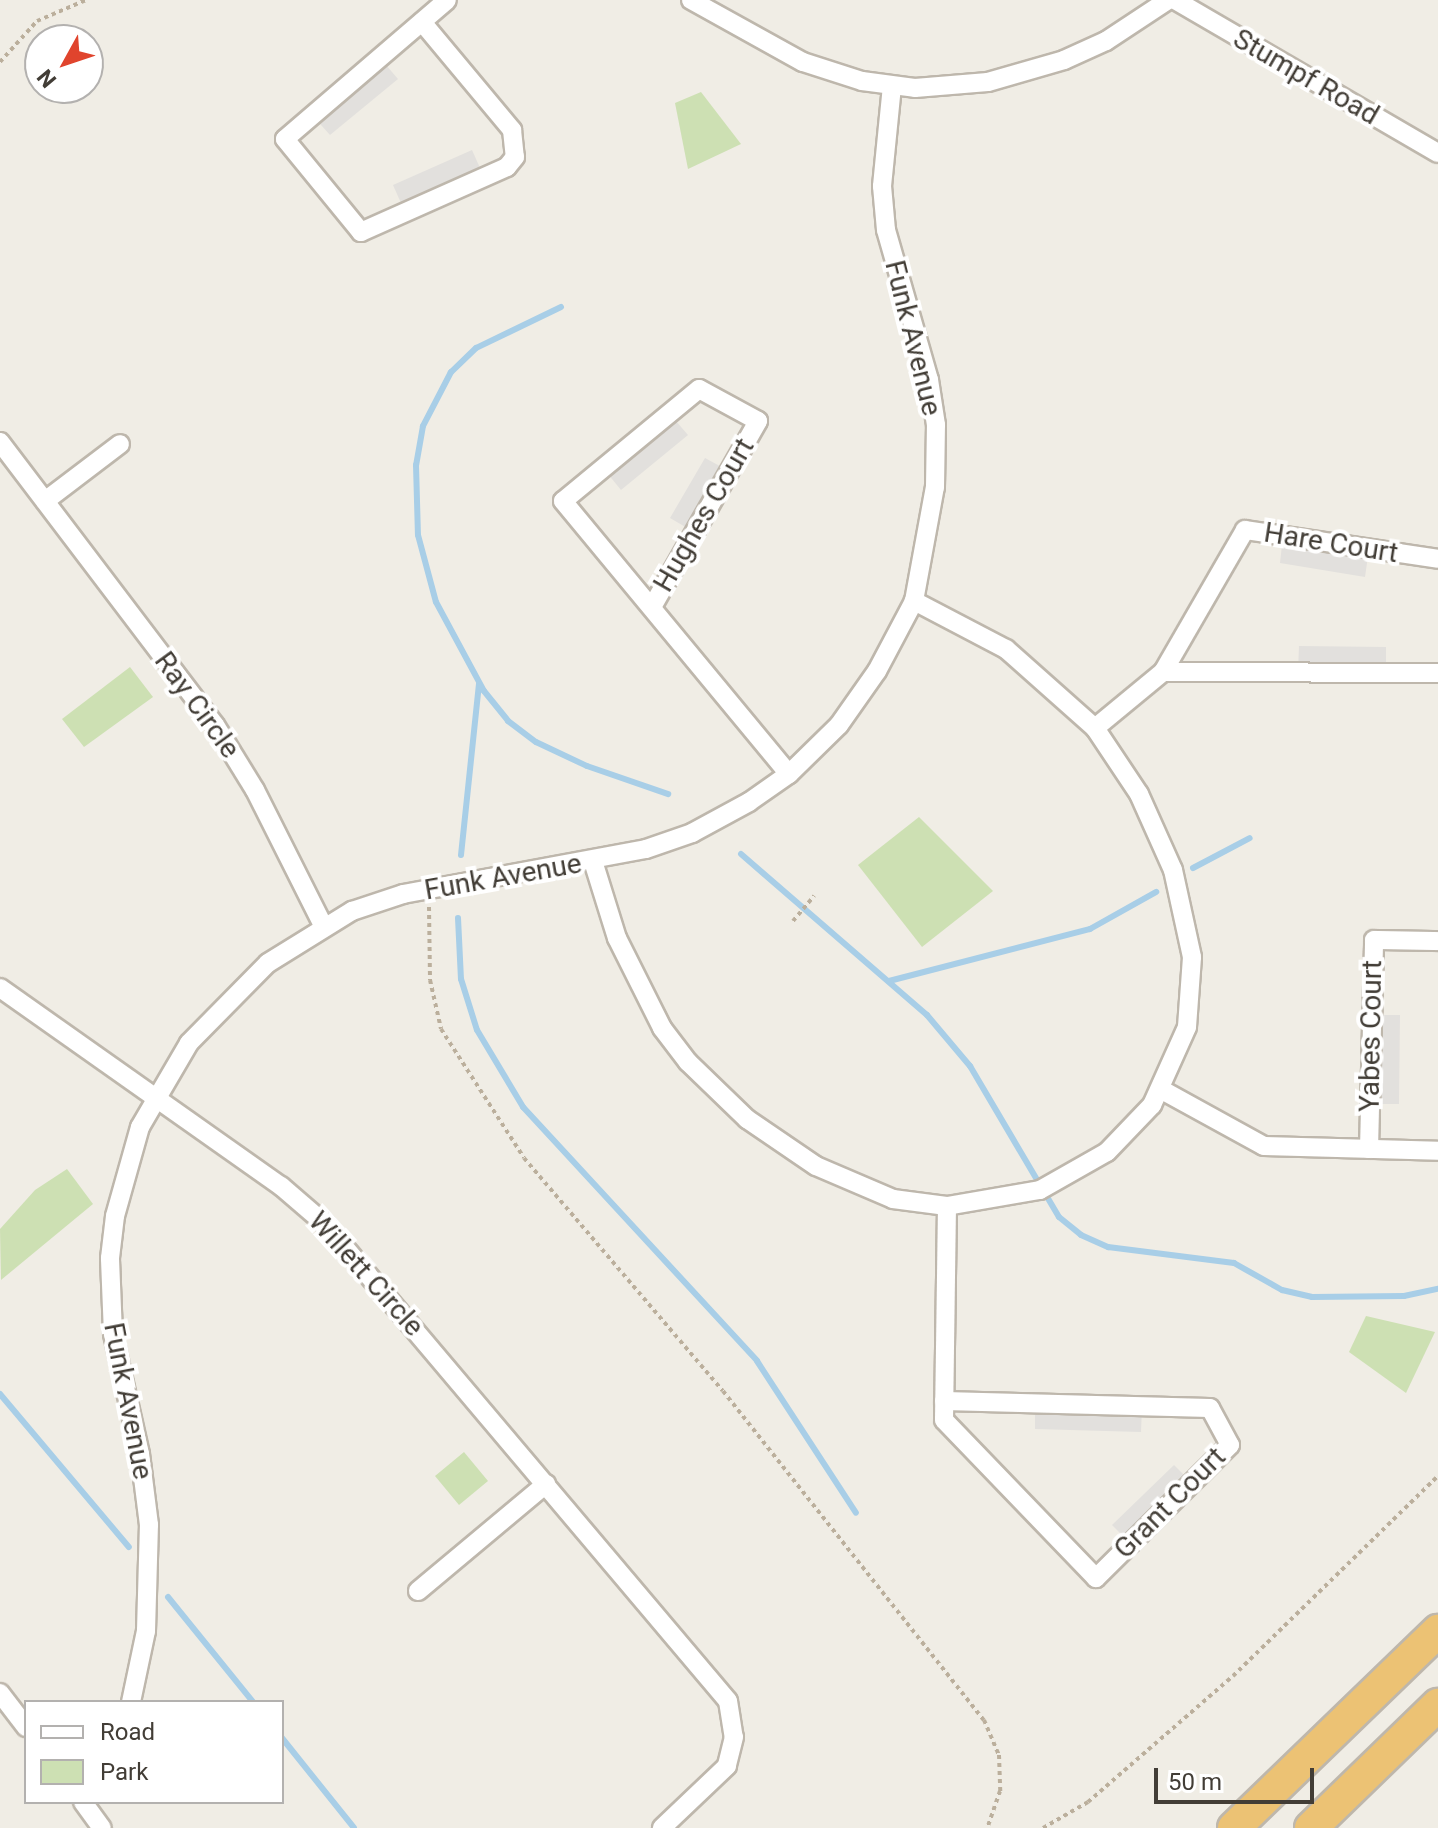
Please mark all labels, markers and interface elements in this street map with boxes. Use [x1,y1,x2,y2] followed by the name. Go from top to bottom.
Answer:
[1227,22,1385,132] street label: Stumpf Road
[24,24,104,104] north arrow
[32,64,61,92] text: N
[877,257,949,419] street label: Funk Avenue
[647,432,761,598] street label: Hughes Court
[1262,516,1400,570] street label: Hare Court
[147,645,247,765] street label: Ray Circle
[422,847,584,907] street label: Funk Avenue
[1353,960,1389,1112] street label: Yabes Court
[301,1205,431,1343] street label: Willett Circle
[96,1320,160,1482] street label: Funk Avenue
[1107,1440,1233,1566] street label: Grant Court
[24,1700,284,1804] legend
[100,1718,155,1746] text: Road
[1158,1752,1318,1802] scale bar
[100,1758,148,1786] text: Park
[1168,1768,1222,1796] text: 50 m

